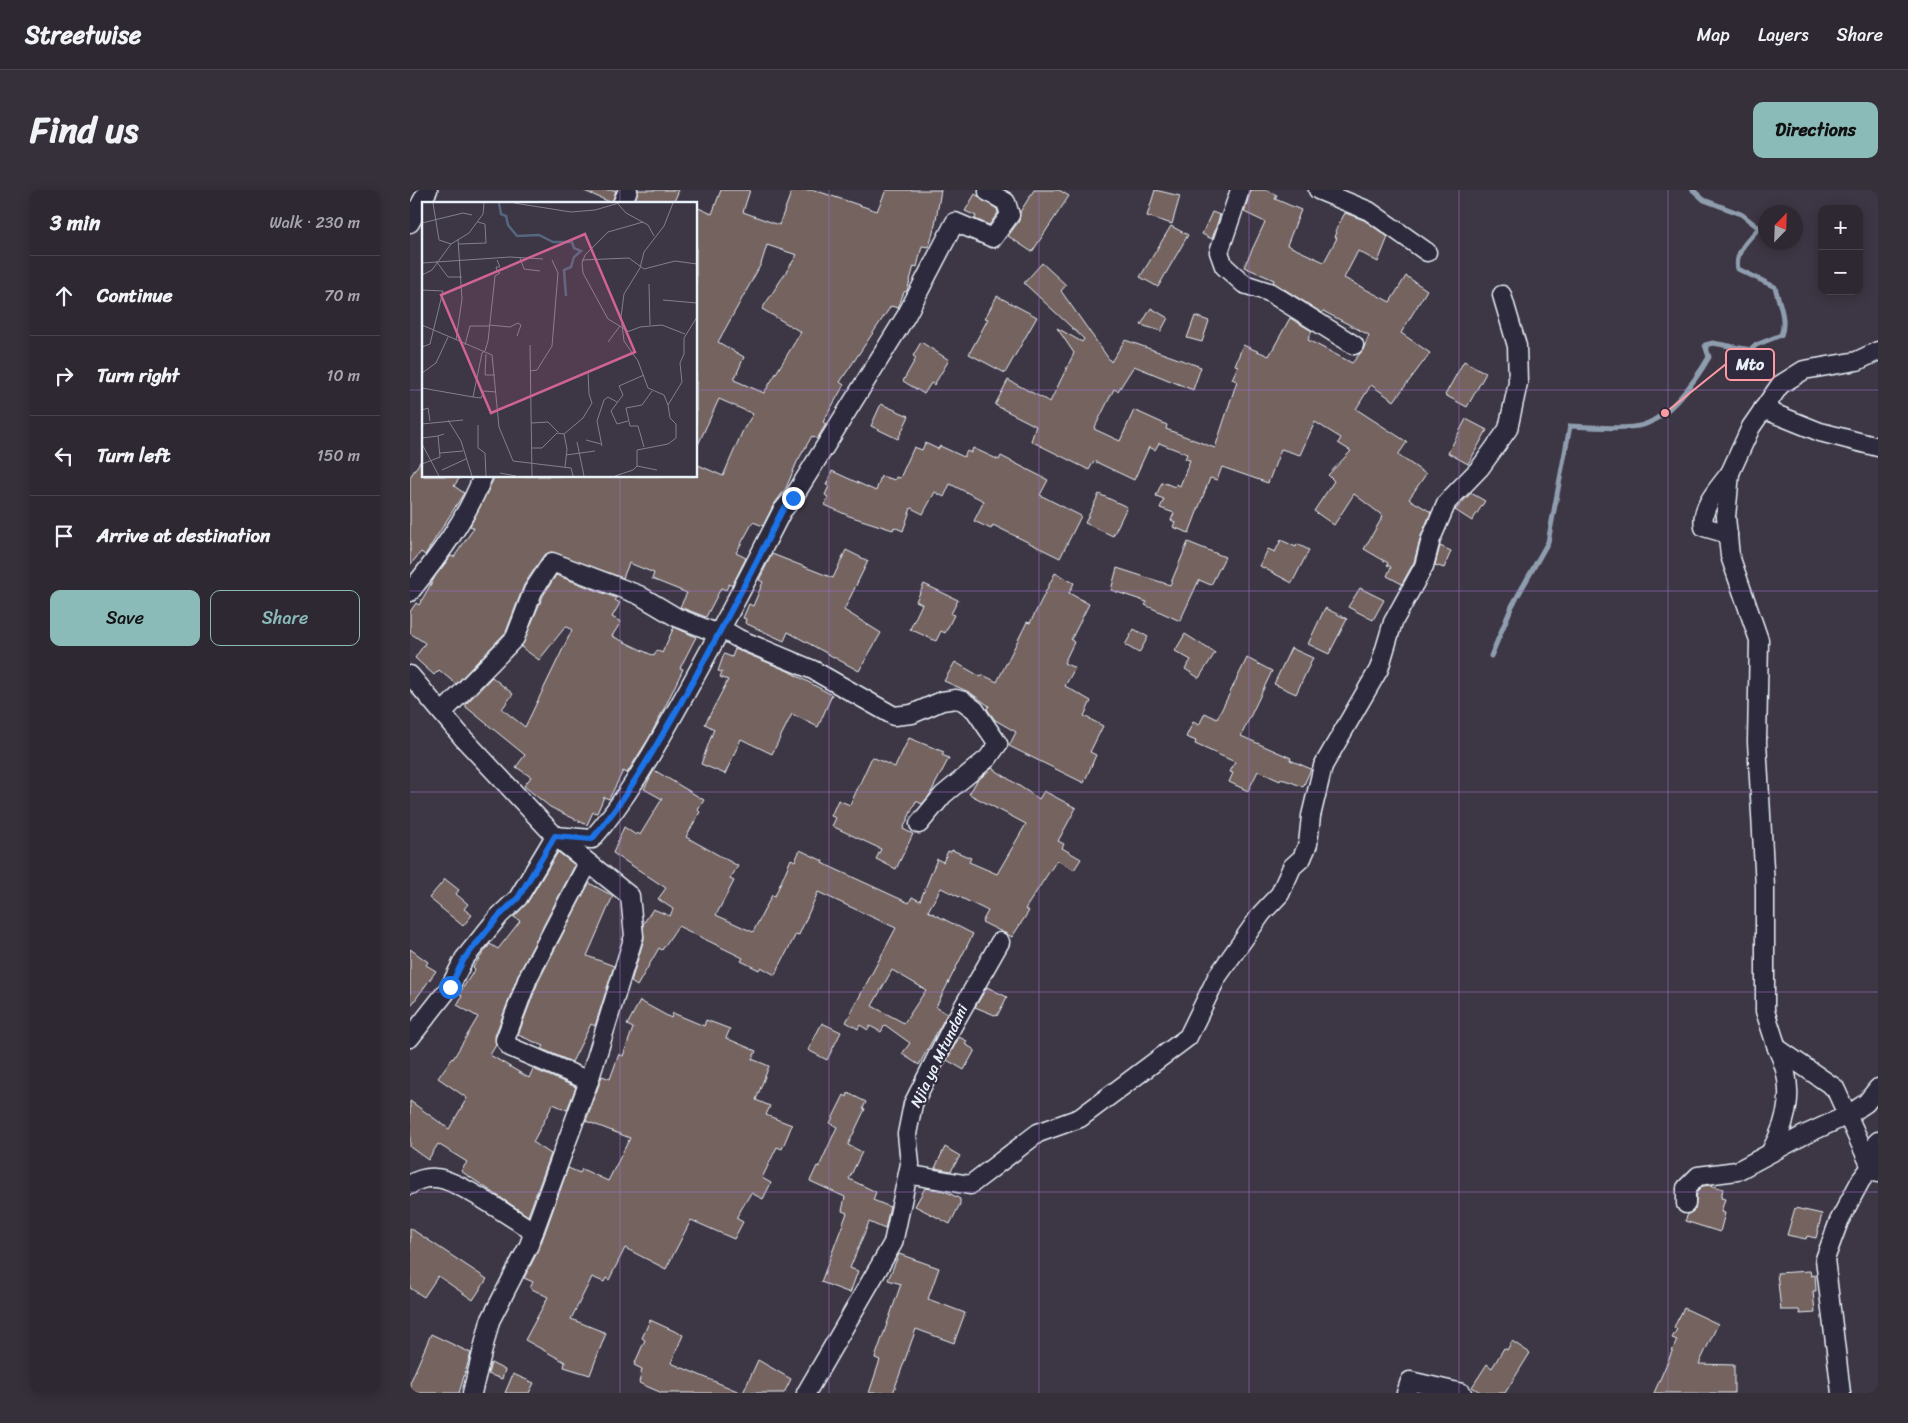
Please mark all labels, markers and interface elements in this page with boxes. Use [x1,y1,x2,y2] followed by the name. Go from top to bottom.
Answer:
[25,14,141,56] text: Streetwise
[1697,19,1730,51] text: Map
[1758,19,1809,51] text: Layers
[1837,19,1883,51] text: Share
[30,99,138,161] text: Find us
[1753,102,1878,158] button: Directions
[422,202,698,478] inset map
[50,204,100,242] text: 3 min
[1758,205,1803,250] north arrow
[1818,205,1863,295] map controls
[1818,205,1863,250] button: +
[269,208,360,237] text: Walk · 230 m
[1818,250,1863,295] button: −
[97,279,173,312] text: Continue
[324,281,360,310] text: 70 m
[50,282,78,310] icon: ahead
[1726,349,1774,380] callout: Mto
[1735,350,1765,379] text: Mto
[97,359,179,392] text: Turn right
[327,361,360,390] text: 10 m
[50,362,78,390] icon: right
[97,439,170,472] text: Turn left
[317,441,360,470] text: 150 m
[50,442,78,470] icon: left
[782,487,805,510] route end
[97,519,270,552] text: Arrive at destination
[50,522,78,550] icon: arrive
[50,590,200,646] button: Save
[210,590,360,646] button: Share
[439,976,462,999] route start
[903,999,976,1112] street label: Njia ya Mtundani

